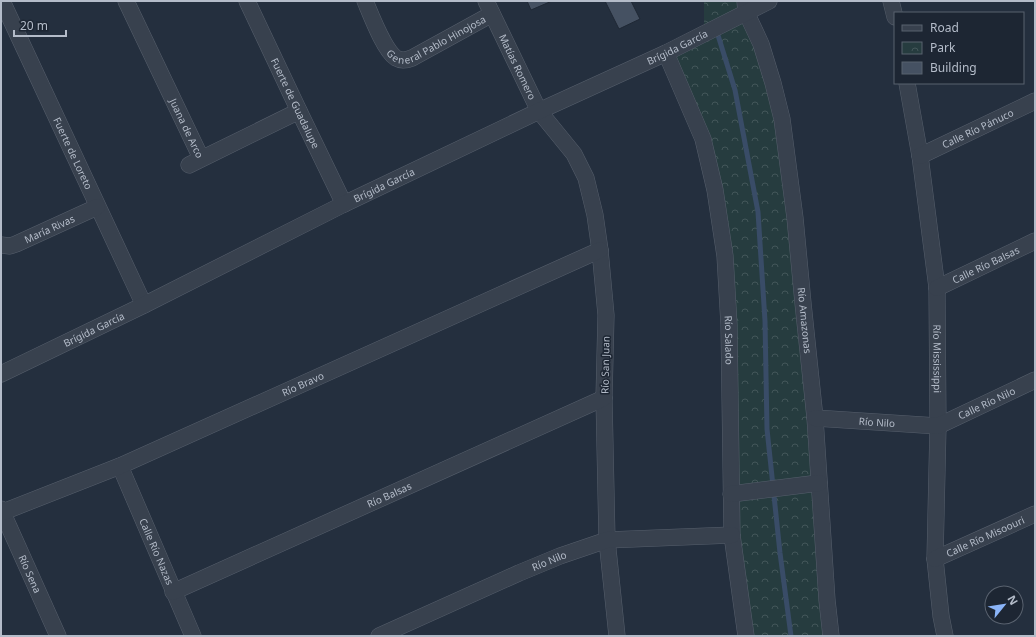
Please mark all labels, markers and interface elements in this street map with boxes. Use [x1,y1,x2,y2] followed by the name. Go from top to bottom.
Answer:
[14,12,66,38] scale bar
[383,12,488,67] street label: General Pablo Hinojosa
[894,12,1024,84] legend
[20,17,48,34] text: 20 m
[930,19,959,36] text: Road
[644,26,710,68] street label: Brígida García
[496,32,539,102] street label: Matías Romero
[930,39,956,56] text: Park
[268,55,323,151] street label: Fuerte de Guadalupe
[930,59,977,76] text: Building
[166,95,207,160] street label: Juana de Arco
[940,105,1016,151] street label: Calle Río Pánuco
[50,115,96,192] street label: Fuerte de Loreto
[351,164,417,206] street label: Brígida García
[22,211,77,246] street label: María Rivas
[950,243,1022,287] street label: Calle Río Balsas
[795,287,815,354] street label: Río Amazonas
[61,309,127,350] street label: Brígida García
[721,315,737,365] street label: Río Salado
[930,324,945,393] street label: Río Mississippi
[597,336,613,394] street label: Río San Juan
[279,368,326,399] street label: Río Bravo
[956,383,1017,423] street label: Calle Río Nilo
[858,414,895,430] street label: Río Nilo
[365,479,414,511] street label: Río Balsas
[944,513,1027,560] street label: Calle Río Misoouri
[136,516,177,587] street label: Calle Río Nazas
[530,547,568,574] street label: Río Nilo
[15,552,45,595] street label: Río Sena
[984,585,1024,625] north arrow
[1004,592,1022,607] text: N

